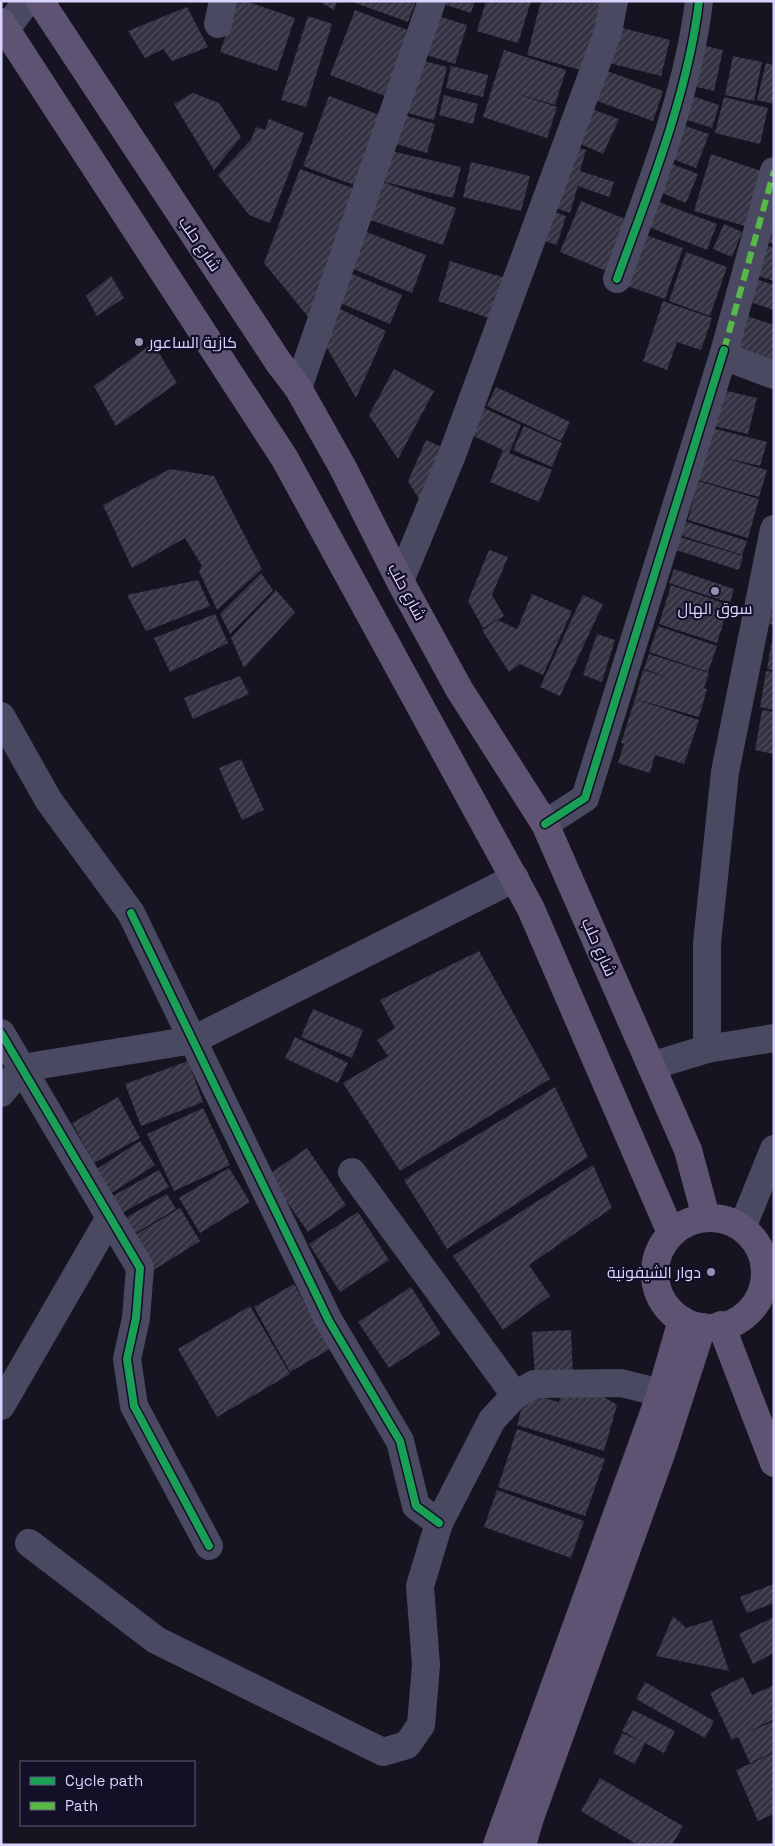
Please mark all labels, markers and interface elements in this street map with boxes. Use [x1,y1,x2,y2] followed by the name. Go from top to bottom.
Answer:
[173,212,226,276] street label: شارع حلب
[148,332,237,353] place label: كازية الساعور
[133,336,145,348] marker: كازية الساعور
[382,560,431,625] street label: شارع حلب
[709,585,721,597] marker: سوق الهال
[677,598,753,619] place label: سوق الهال
[576,914,621,980] street label: شارع حلب
[607,1262,701,1283] place label: دوار الشيفونية
[705,1266,717,1278] marker: دوار الشيفونية
[20,1761,195,1826] legend
[65,1771,143,1790] text: Cycle path
[65,1796,98,1815] text: Path

